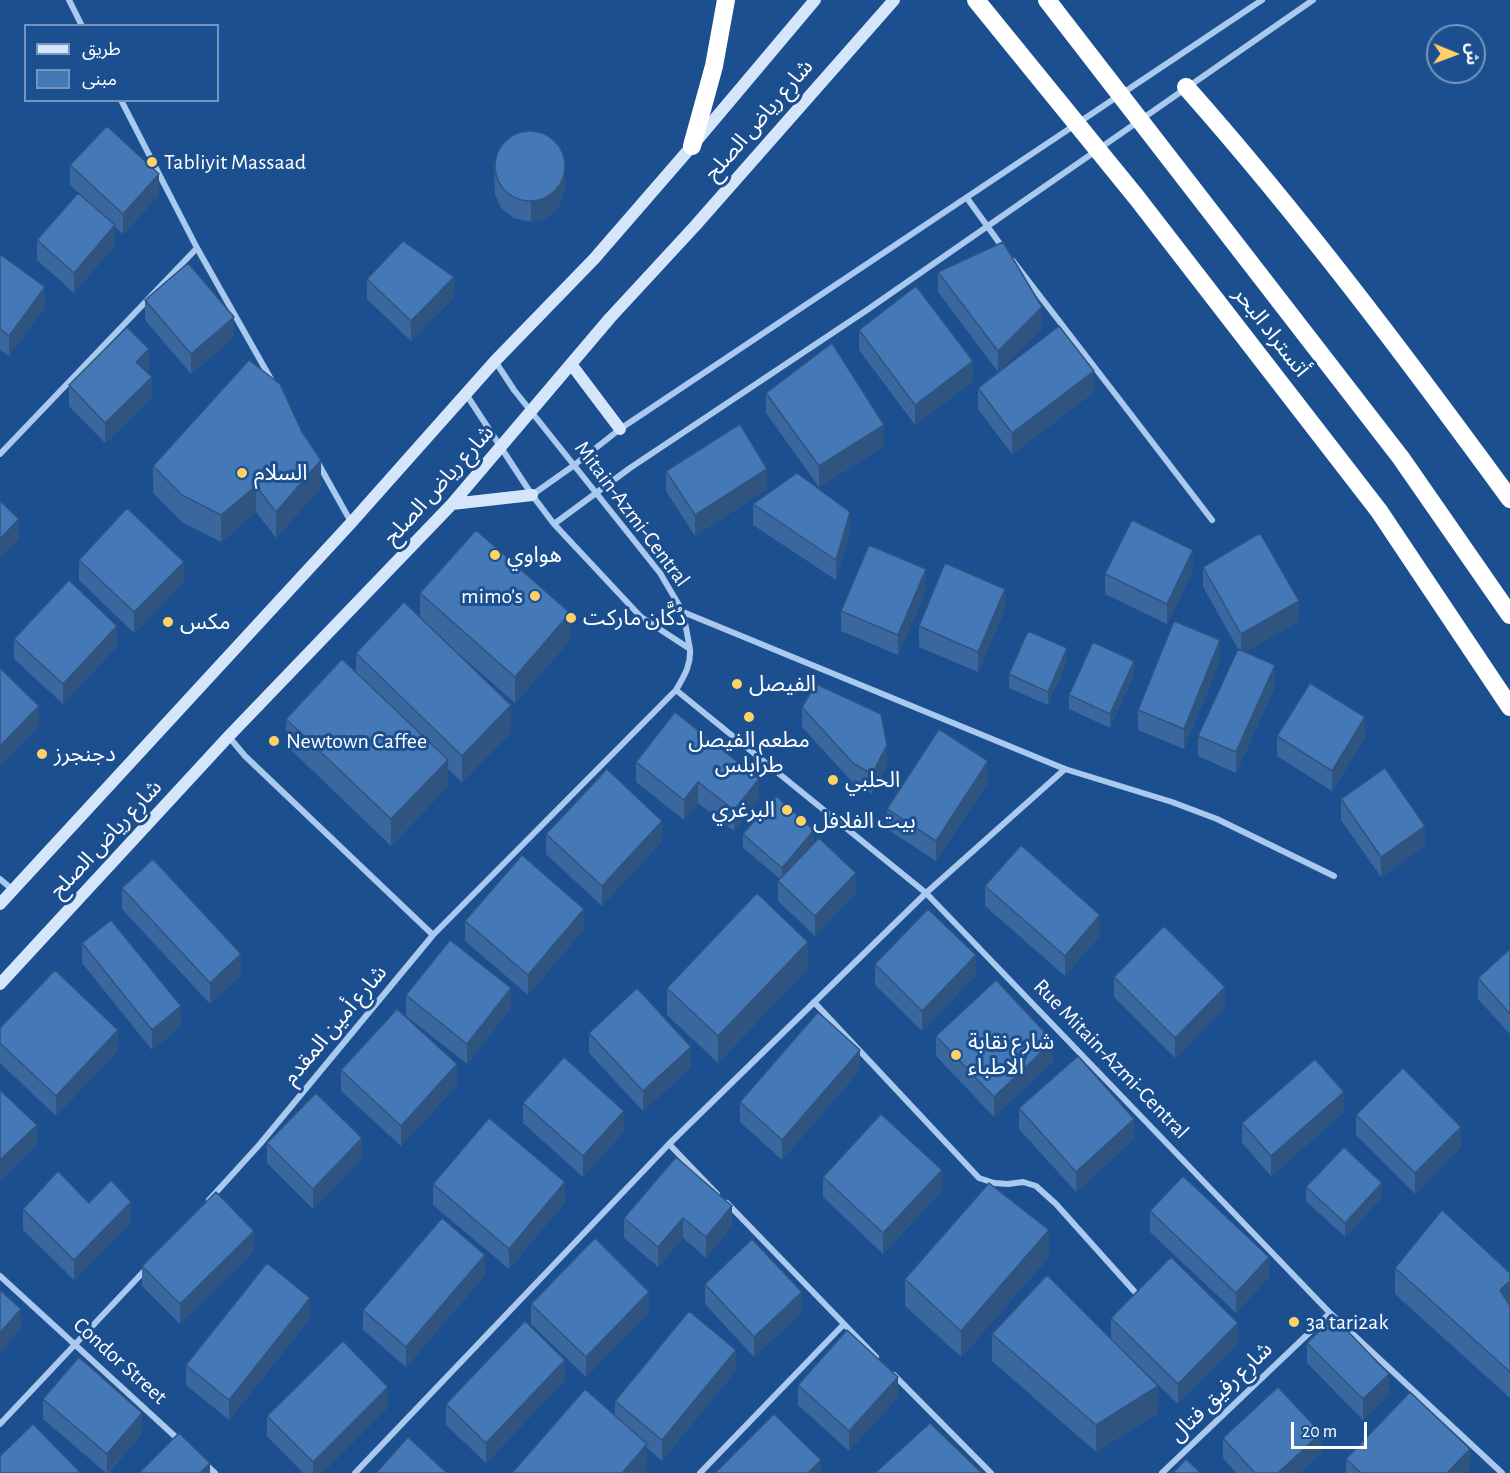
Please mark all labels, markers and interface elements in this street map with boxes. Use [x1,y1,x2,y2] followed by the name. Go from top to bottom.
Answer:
[24,24,219,102] legend
[1426,24,1486,84] north arrow
[82,41,121,59] text: طريق
[1464,43,1480,65] text: ش
[699,54,819,186] street label: شارع رياض الصلح
[82,71,117,89] text: مبنى
[164,149,306,175] place label: Tabliyit Massaad
[145,155,159,169] marker: Tabliyit Massaad
[1228,282,1314,382] street label: أتستراد البحر
[378,420,500,550] street label: شارع رياض الصلح
[569,436,695,592] street label: Mitain-Azmi-Central
[254,460,307,486] place label: السلام
[235,466,249,480] marker: السلام
[507,542,562,568] place label: هواوي
[488,548,502,562] marker: هواوي
[461,583,523,609] place label: mimo's
[528,589,542,603] marker: mimo's
[583,605,686,631] place label: دُكَّان ماركت
[180,609,231,635] place label: مكس
[564,611,578,625] marker: دُكَّان ماركت
[161,615,175,629] marker: مكس
[749,671,816,697] place label: الفيصل
[730,677,744,691] marker: الفيصل
[742,710,756,724] marker: مطعم الفيصل طرابلس
[688,727,810,778] place label: مطعم الفيصل طرابلس
[286,728,427,754] place label: Newtown Caffee
[267,734,281,748] marker: Newtown Caffee
[54,741,116,767] place label: دجنجرز
[35,747,49,761] marker: دجنجرز
[845,767,900,793] place label: الحلبي
[826,773,840,787] marker: الحلبي
[45,774,167,904] street label: شارع رياض الصلح
[712,797,775,823] place label: البرغري
[780,803,794,817] marker: البرغري
[813,808,916,834] place label: بيت الفلافل
[794,814,808,828] marker: بيت الفلافل
[277,960,393,1090] street label: شارع أمين المقدم
[1028,973,1194,1145] street label: Rue Mitain-Azmi-Central
[968,1029,1054,1080] place label: شارع نقابة الاطباء
[949,1048,963,1062] marker: شارع نقابة الاطباء
[1306,1309,1388,1335] place label: 3a tari2ak
[68,1312,172,1410] street label: Condor Street
[1287,1315,1301,1329] marker: 3a tari2ak
[1164,1336,1278,1448] street label: شارع رفيق فتال
[1294,1410,1370,1448] scale bar
[1302,1423,1337,1441] text: 20 m

